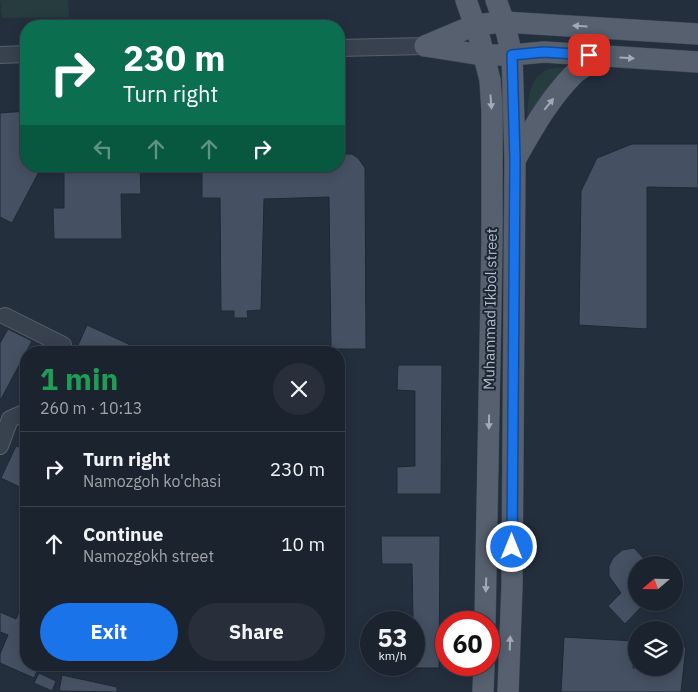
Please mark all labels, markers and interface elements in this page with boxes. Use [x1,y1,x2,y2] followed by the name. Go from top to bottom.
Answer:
[571,21,587,29] one-way arrow
[568,34,610,76] pin
[123,35,226,81] text: 230 m
[40,40,105,105] icon: right
[575,41,603,69] icon: arrive
[620,54,636,62] one-way arrow
[123,79,218,108] text: Turn right
[487,95,495,111] one-way arrow
[544,98,555,111] one-way arrow
[89,135,117,163] icon: left
[142,135,170,163] icon: ahead
[195,135,223,163] icon: ahead
[248,135,276,163] icon: right
[479,228,501,390] street label: Muhammad Ikbol street
[40,359,118,398] text: 1 min
[273,363,325,415] button: close
[40,398,142,418] text: 260 m · 10:13
[485,415,493,431] one-way arrow
[83,447,170,471] text: Turn right
[40,455,68,483] icon: right
[270,457,325,481] text: 230 m
[83,471,221,491] text: Namozgoh ko'chasi
[485,520,537,572] position arrow
[83,522,163,546] text: Continue
[40,530,68,558] icon: ahead
[281,532,325,556] text: 10 m
[83,546,214,566] text: Namozgokh street
[628,556,682,611] north arrow
[628,556,683,676] map controls
[482,577,490,593] one-way arrow
[40,603,178,661] button: Exit
[188,603,325,661] button: Share
[435,611,500,676] speed limit sign: 60
[377,621,408,654] text: 53
[628,621,683,676] button: layers
[506,635,514,651] one-way arrow
[378,648,407,663] text: km/h

